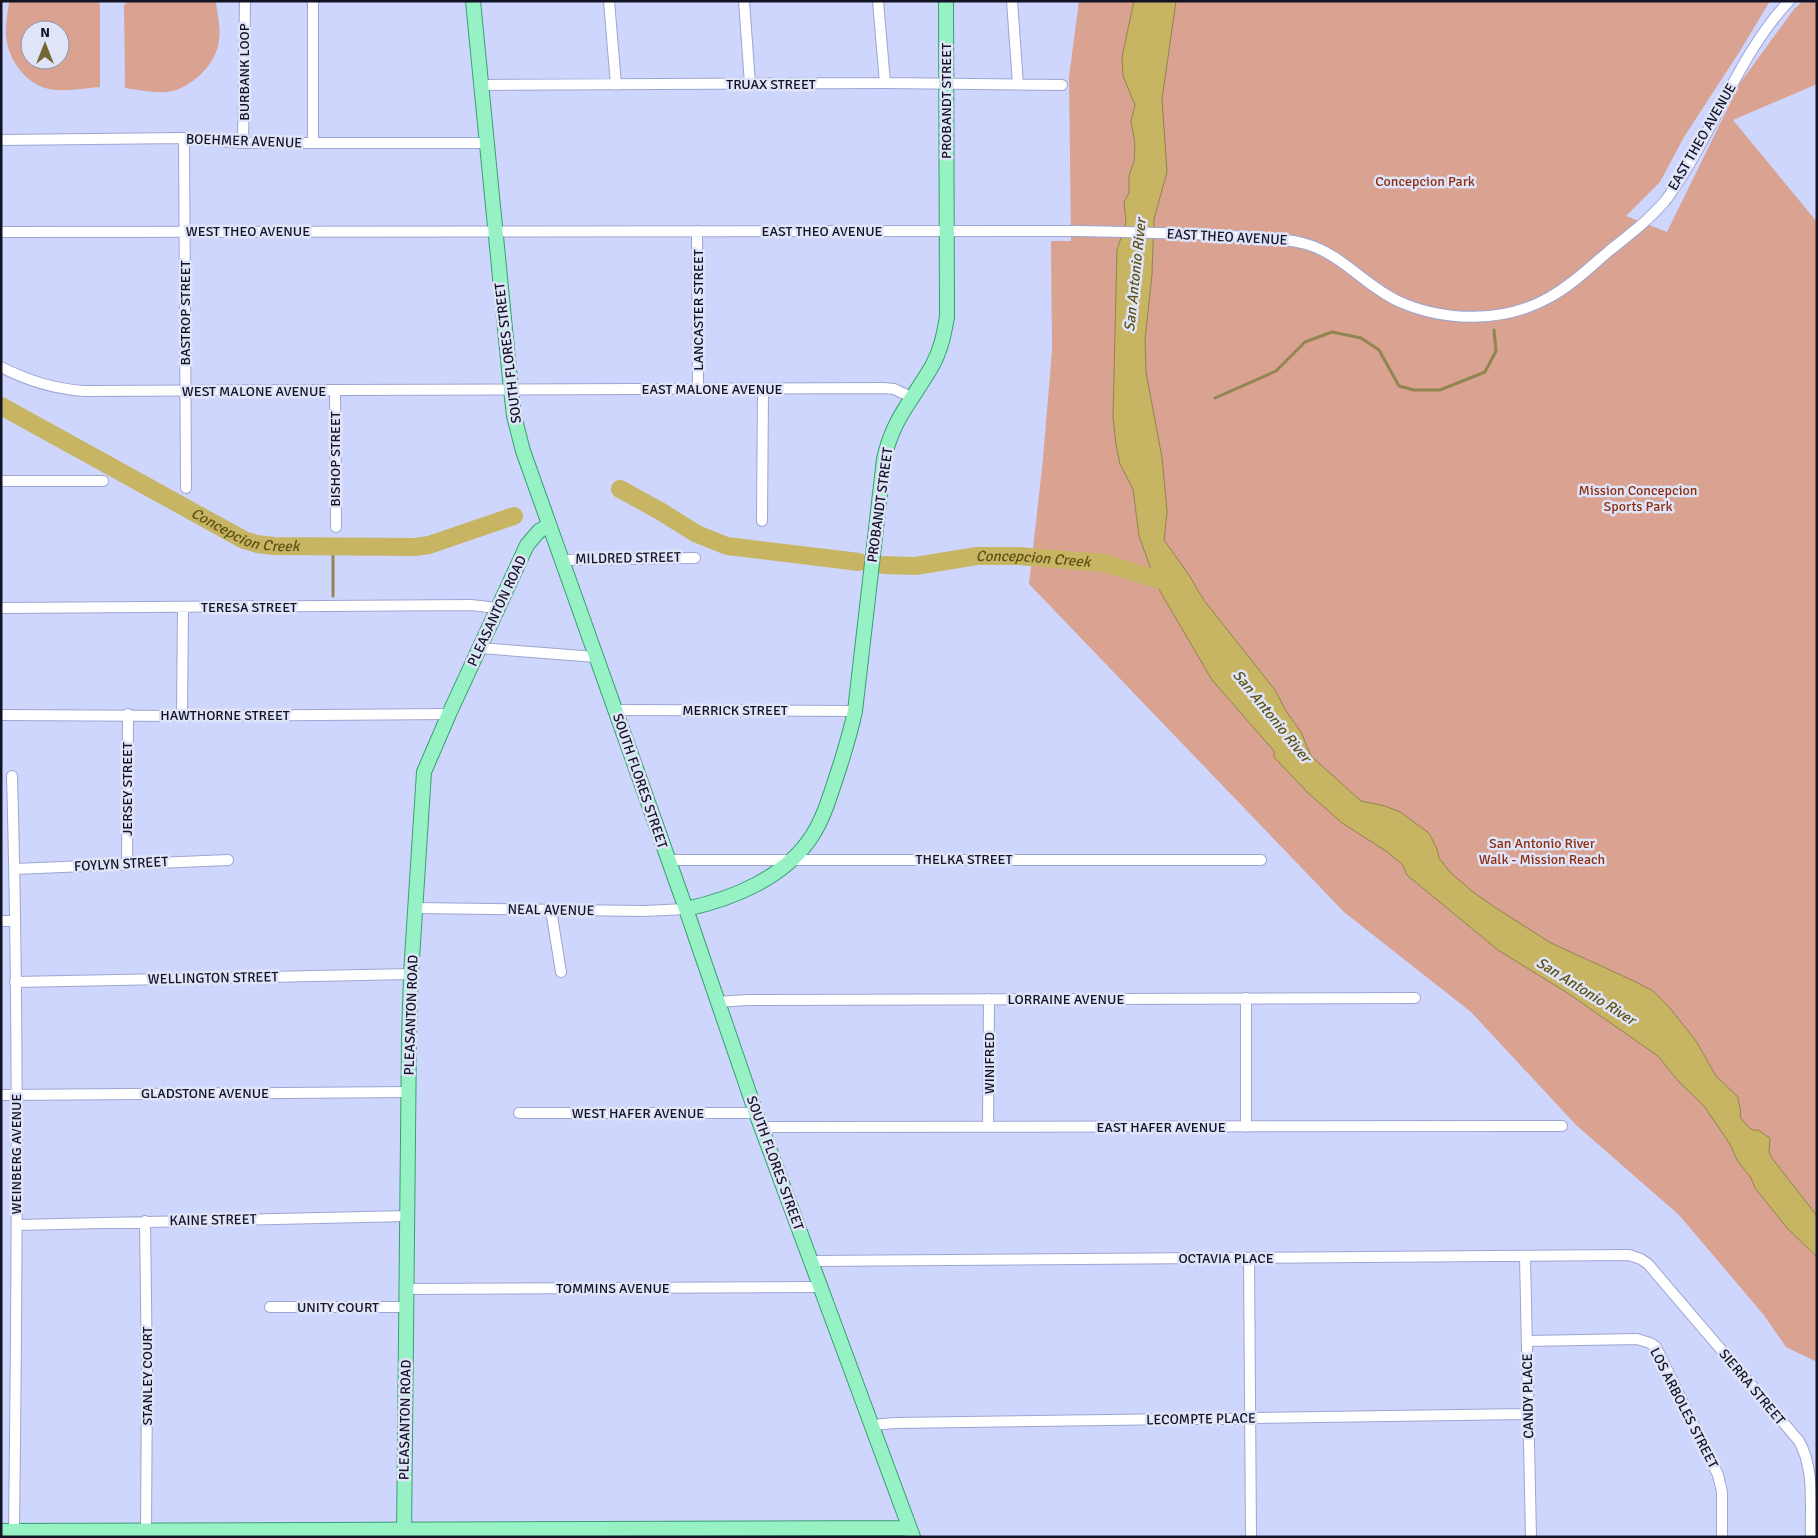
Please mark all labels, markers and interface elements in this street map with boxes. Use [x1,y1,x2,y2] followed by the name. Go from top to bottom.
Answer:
[20,20,70,70] north arrow
[236,23,253,121] street label: BURBANK LOOP
[40,24,50,41] text: N
[938,43,955,159] street label: PROBANDT STREET
[726,76,816,93] street label: TRUAX STREET
[1664,80,1740,194] street label: EAST THEO AVENUE
[186,130,302,152] street label: BOEHMER AVENUE
[1375,173,1475,190] park label: Concepcion Park
[1120,215,1150,332] water label: San Antonio River
[186,223,310,240] street label: WEST THEO AVENUE
[762,223,883,240] street label: EAST THEO AVENUE
[1166,225,1288,249] street label: EAST THEO AVENUE
[690,249,707,371] street label: LANCASTER STREET
[177,260,194,366] street label: BASTROP STREET
[491,281,525,424] street label: SOUTH FLORES STREET
[641,381,783,398] street label: EAST MALONE AVENUE
[182,383,326,400] street label: WEST MALONE AVENUE
[327,411,344,507] street label: BISHOP STREET
[864,446,897,564] street label: PROBANDT STREET
[1579,482,1697,515] park label: Mission Concepcion Sports Park
[188,504,301,555] water label: Concepcion Creek
[976,547,1093,571] water label: Concepcion Creek
[575,549,681,567] street label: MILDRED STREET
[464,553,530,669] street label: PLEASANTON ROAD
[201,599,297,616] street label: TERESA STREET
[1229,666,1316,768] water label: San Antonio River
[682,702,788,719] street label: MERRICK STREET
[160,707,290,724] street label: HAWTHORNE STREET
[609,711,671,851] street label: SOUTH FLORES STREET
[119,742,136,836] street label: JERSEY STREET
[1479,835,1605,868] park label: San Antonio River Walk - Mission Reach
[916,851,1013,868] street label: THELKA STREET
[74,853,169,875] street label: FOYLYN STREET
[507,901,595,919] street label: NEAL AVENUE
[1533,953,1641,1030] water label: San Antonio River
[400,954,422,1076] street label: PLEASANTON ROAD
[148,968,279,988] street label: WELLINGTON STREET
[1008,991,1124,1008] street label: LORRAINE AVENUE
[981,1032,998,1094] street label: WINIFRED
[141,1085,269,1102] street label: GLADSTONE AVENUE
[743,1093,807,1233] street label: SOUTH FLORES STREET
[8,1094,25,1214] street label: WEINBERG AVENUE
[572,1105,704,1122] street label: WEST HAFER AVENUE
[1096,1119,1226,1136] street label: EAST HAFER AVENUE
[169,1211,257,1229] street label: KAINE STREET
[1178,1250,1274,1267] street label: OCTAVIA PLACE
[556,1280,670,1297] street label: TOMMINS AVENUE
[297,1299,379,1316] street label: UNITY COURT
[139,1327,156,1425] street label: STANLEY COURT
[1646,1345,1722,1471] street label: LOS ARBOLES STREET
[1715,1346,1789,1428] street label: SIERRA STREET
[1519,1353,1537,1439] street label: CANDY PLACE
[395,1360,415,1480] street label: PLEASANTON ROAD
[1146,1410,1256,1428] street label: LECOMPTE PLACE

